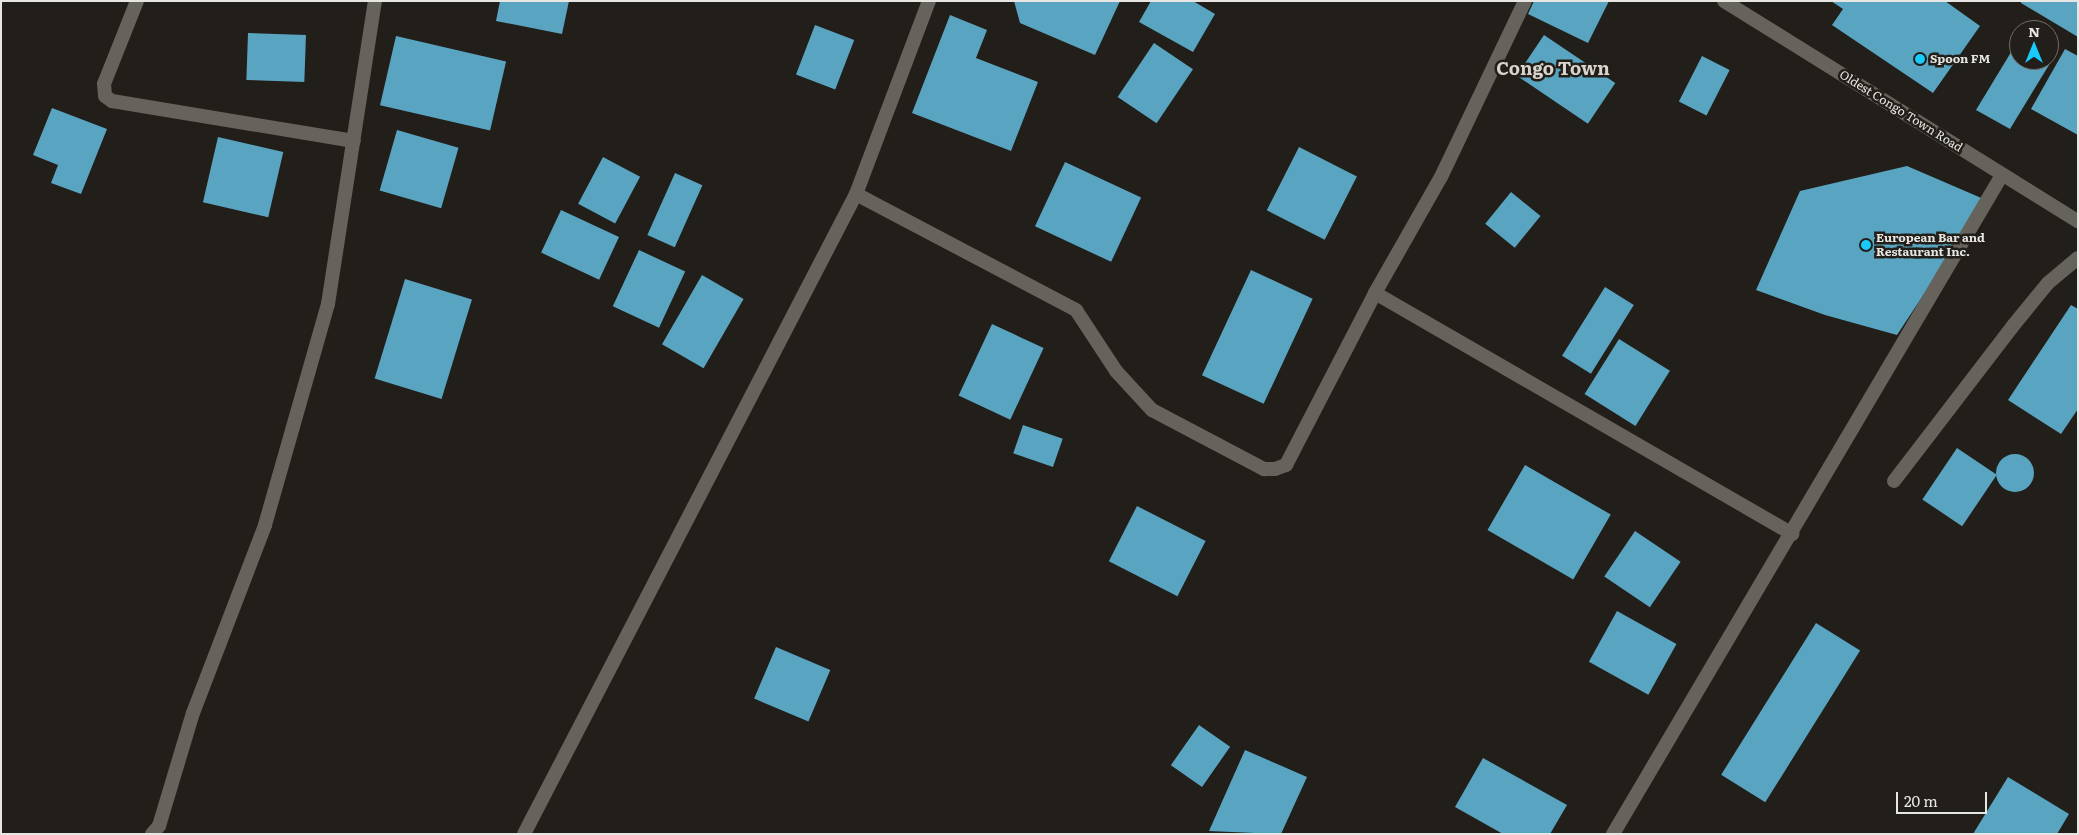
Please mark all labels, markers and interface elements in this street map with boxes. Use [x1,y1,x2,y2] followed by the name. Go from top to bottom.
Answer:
[2009,20,2059,70] north arrow
[2028,21,2040,41] text: N
[1930,52,1990,66] place label: Spoon FM
[1914,53,1926,65] marker: Spoon FM
[1496,57,1610,79] district label: Congo Town
[1837,67,1965,155] street label: Oldest Congo Town Road
[1876,231,1985,259] place label: European Bar and Restaurant Inc.
[1860,239,1872,251] marker: European Bar and Restaurant Inc.
[1899,782,1990,814] scale bar
[1904,789,1938,812] text: 20 m

